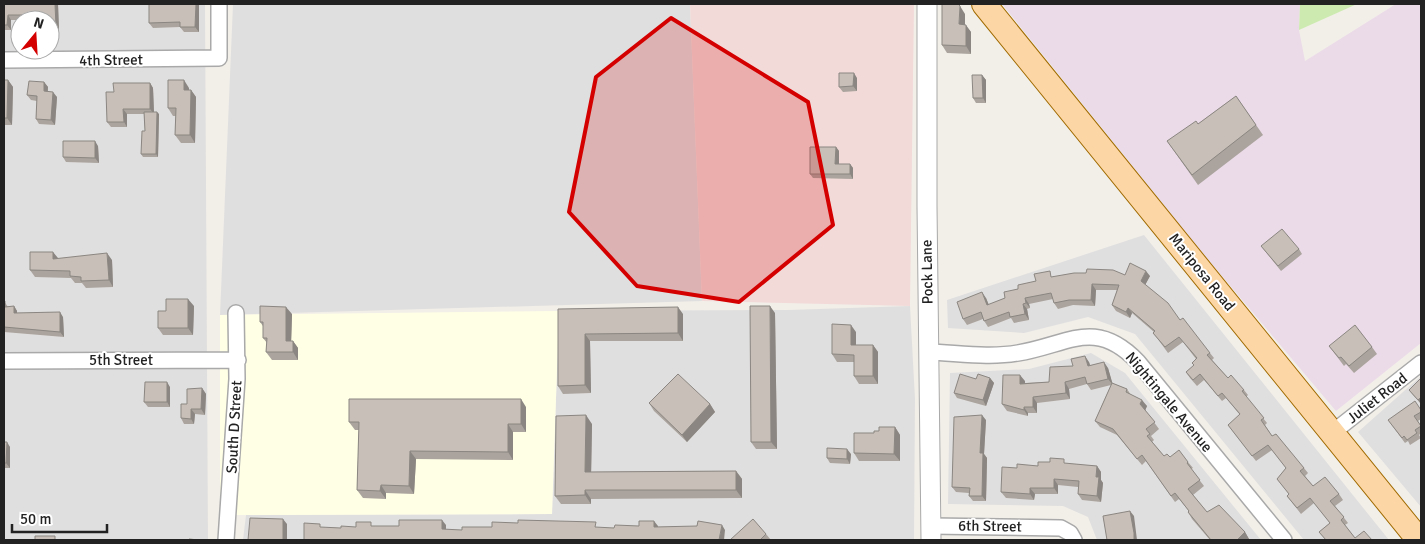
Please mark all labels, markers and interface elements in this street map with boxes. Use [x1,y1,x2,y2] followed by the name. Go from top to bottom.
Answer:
[10,10,60,60] north arrow
[32,14,46,33] text: N
[79,50,143,70] street label: 4th Street
[1165,229,1239,315] street label: Mariposa Road
[917,239,937,305] street label: Pock Lane
[1122,348,1216,456] street label: Nightingale Avenue
[89,351,153,369] street label: 5th Street
[1343,369,1411,427] street label: Juliet Road
[223,380,245,474] street label: South D Street
[12,502,108,534] scale bar
[20,510,51,528] text: 50 m
[958,516,1022,536] street label: 6th Street

